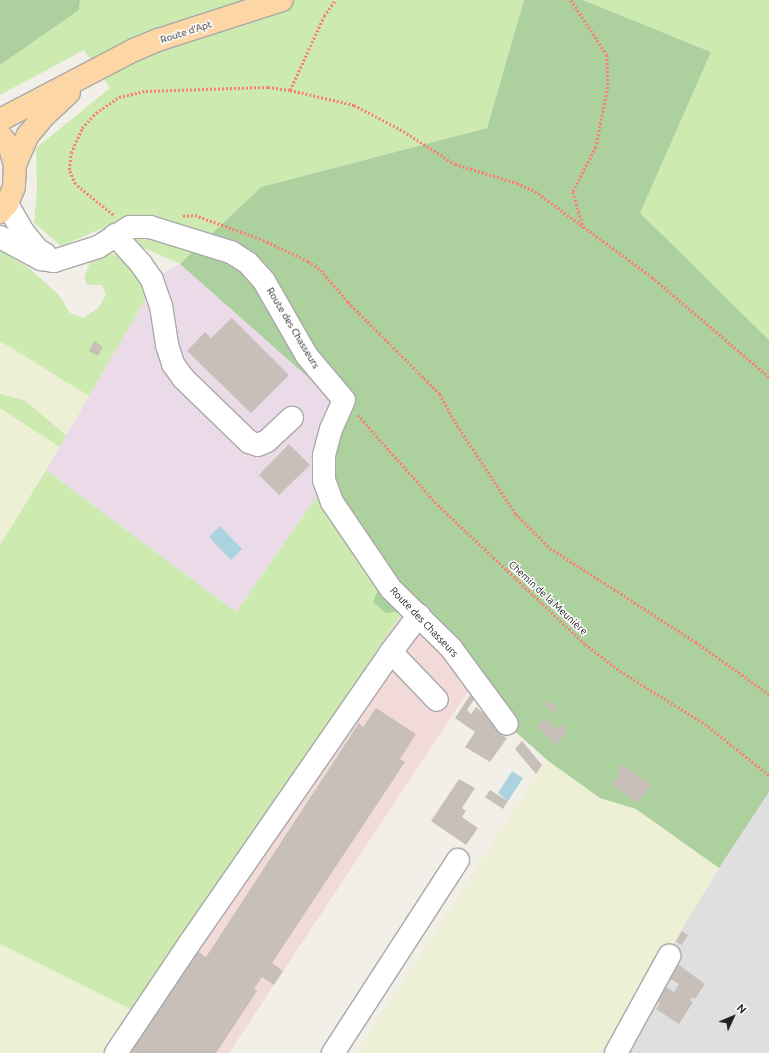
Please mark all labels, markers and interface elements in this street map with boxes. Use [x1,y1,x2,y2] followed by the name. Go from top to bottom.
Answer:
[159,18,213,46] street label: Route d'Apt
[264,285,322,371] street label: Route des Chasseurs
[506,558,590,638] street label: Chemin de la Meunière
[388,585,460,659] street label: Route des Chasseurs
[713,997,753,1037] north arrow
[734,1002,749,1016] text: N

